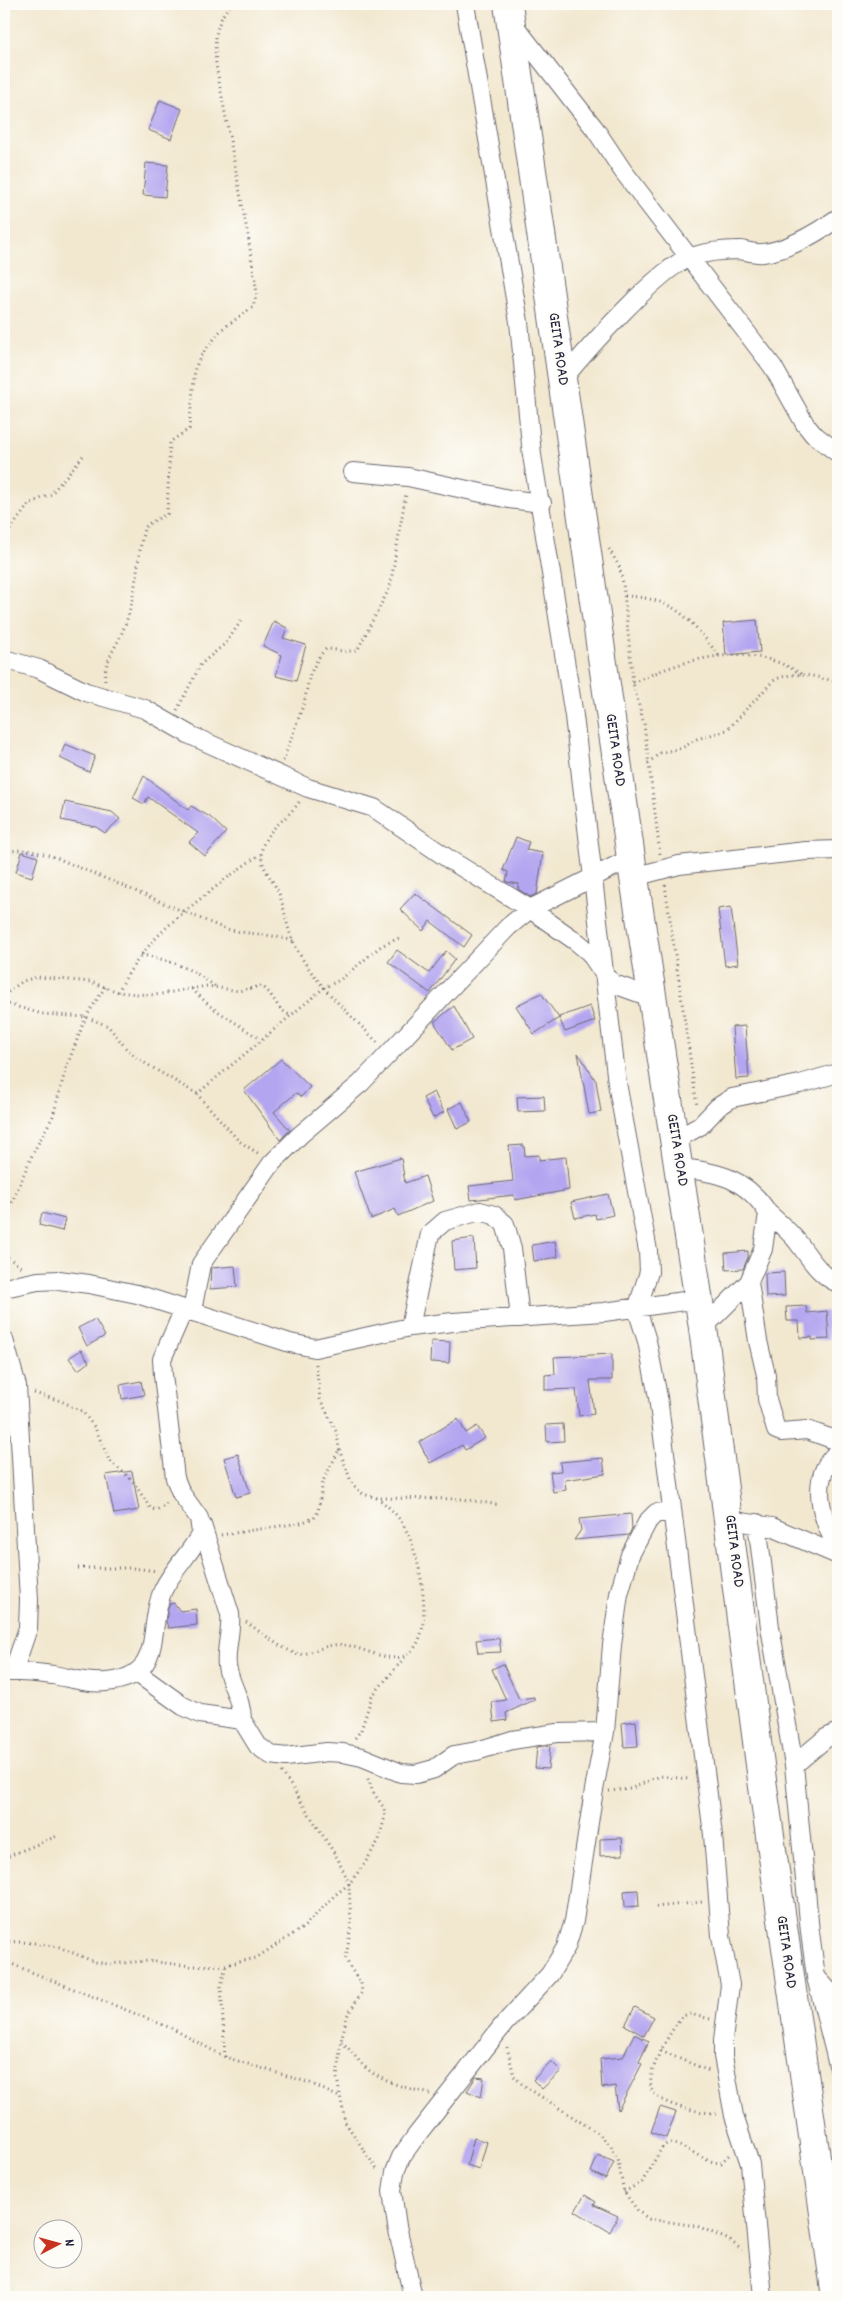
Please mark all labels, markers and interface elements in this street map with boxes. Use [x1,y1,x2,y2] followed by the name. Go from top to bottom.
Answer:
[542,311,574,387] street label: GEITA ROAD
[599,712,631,788] street label: GEITA ROAD
[660,1112,694,1188] street label: GEITA ROAD
[718,1513,750,1589] street label: GEITA ROAD
[770,1914,802,1990] street label: GEITA ROAD
[32,2218,82,2268] north arrow
[59,2238,79,2247] text: N

